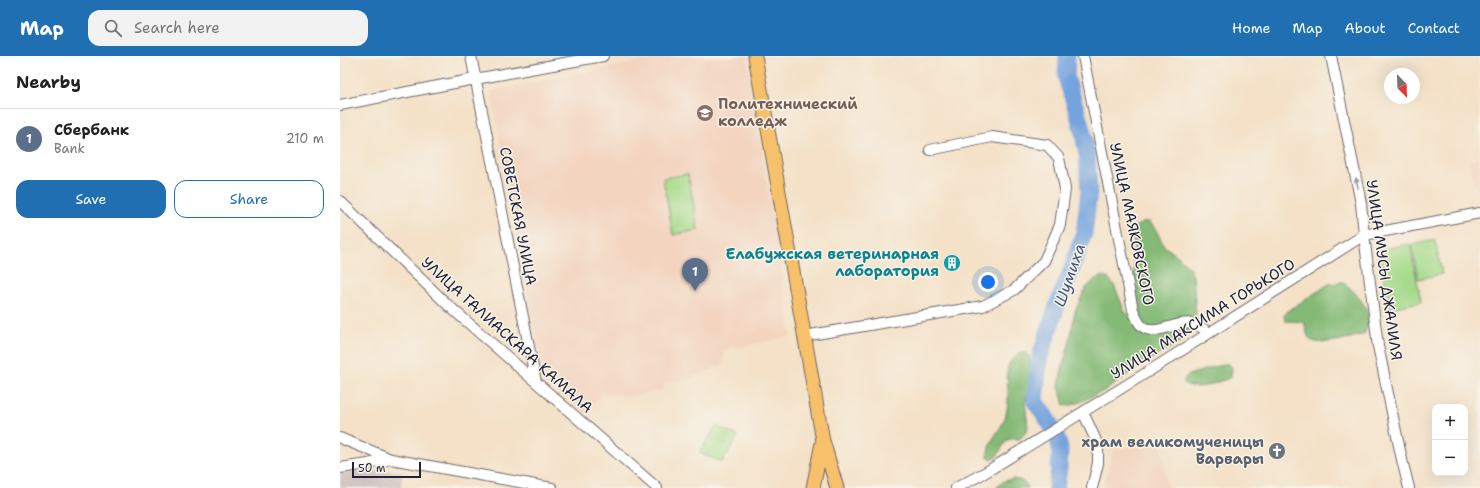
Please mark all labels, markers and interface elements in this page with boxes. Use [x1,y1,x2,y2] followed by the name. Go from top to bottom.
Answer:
[88,10,368,46] search box
[20,16,64,41] text: Map
[102,17,124,39] icon: search
[134,18,220,38] text: Search here
[1232,19,1271,37] text: Home
[1293,19,1323,37] text: Map
[1345,19,1386,37] text: About
[1408,19,1460,37] text: Contact
[1384,68,1420,104] north arrow
[16,71,81,93] text: Nearby
[718,94,858,131] place label: Политехнический колледж
[695,103,715,123] school or university icon: Политехнический колледж
[54,120,129,140] text: Сбербанк
[26,130,32,147] text: 1
[286,130,324,147] text: 210 m
[54,140,85,157] text: Bank
[1105,141,1159,307] street label: УЛИЦА МАЯКОВСКОГО
[495,145,541,287] street label: СОВЕТСКАЯ УЛИЦА
[1354,176,1360,189] one-way arrow
[1361,179,1407,361] street label: УЛИЦА МУСЫ ДЖАЛИЛЯ
[16,180,166,218] button: Save
[174,180,324,218] button: Share
[1049,241,1090,310] water label: Шумиха
[726,244,939,281] place label: Елабужская ветеринарная лаборатория
[417,252,597,418] street label: УЛИЦА ГАЛИАСКАРА КАМАЛА
[942,253,962,273] building icon: Елабужская ветеринарная лаборатория
[1107,254,1299,384] street label: УЛИЦА МАКСИМА ГОРЬКОГО
[682,258,708,291] pin: 1
[978,272,998,292] your location
[1432,404,1468,476] map controls
[1432,404,1468,440] button: +
[1082,432,1264,469] place label: храм великомученицы Варвары
[1432,440,1468,476] button: −
[1267,441,1287,461] church icon: храм великомученицы Варвары
[352,460,421,479] scale bar
[358,461,386,476] text: 50 m

